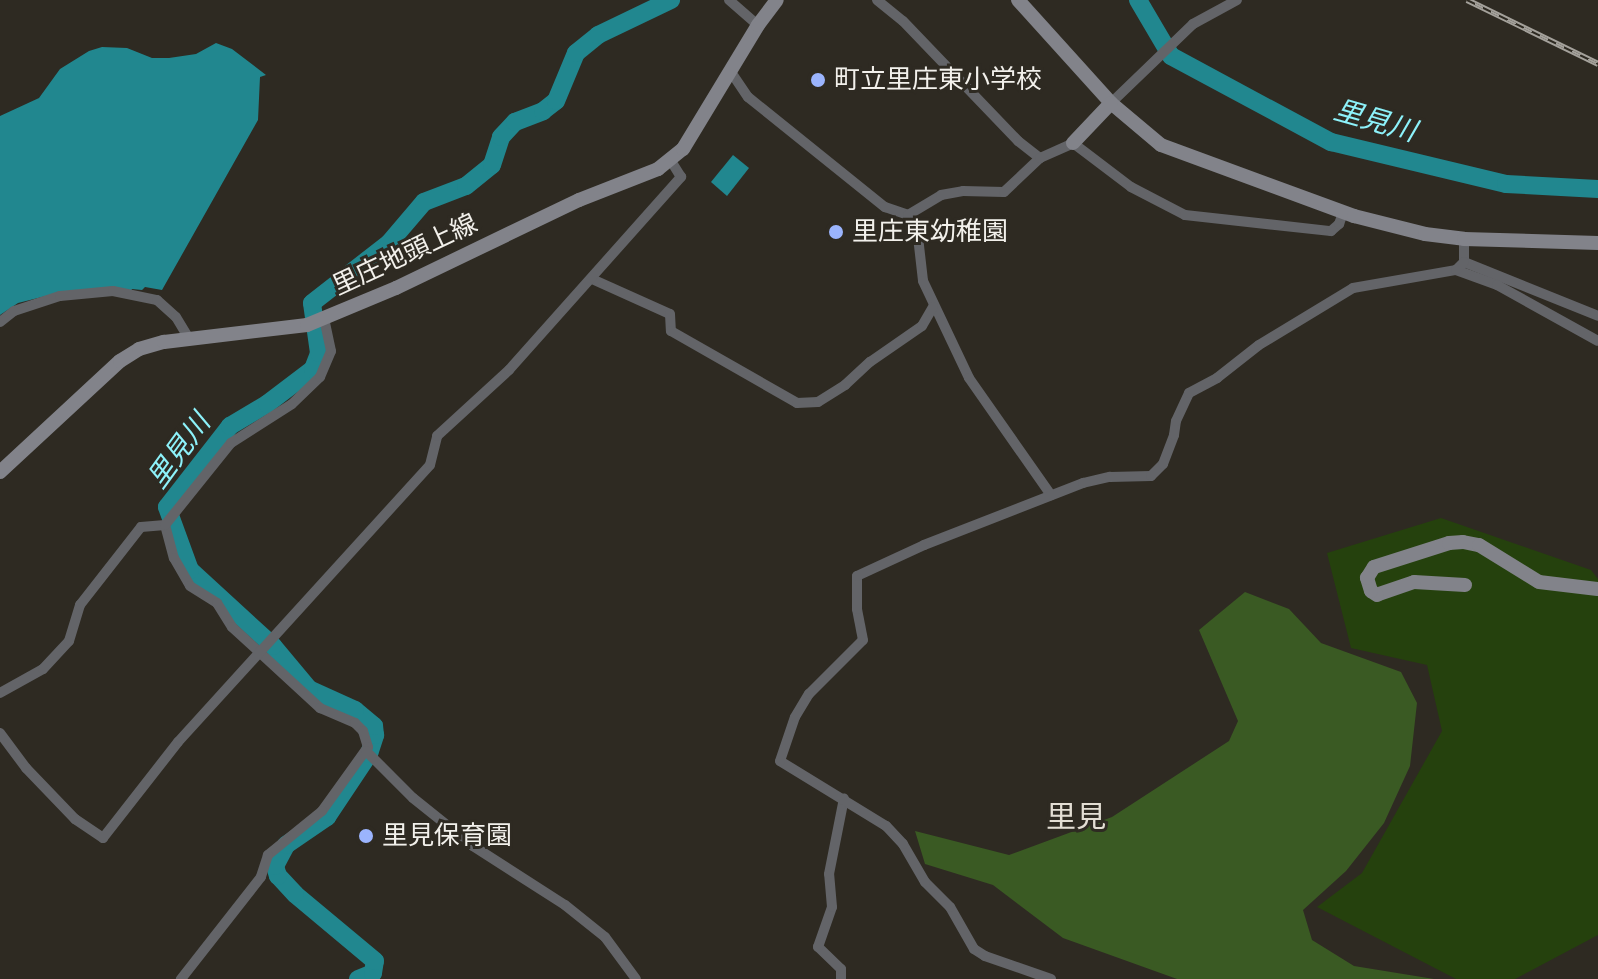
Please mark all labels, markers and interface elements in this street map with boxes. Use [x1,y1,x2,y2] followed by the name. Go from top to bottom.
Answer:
[834,64,1042,96] place label: 町立里庄東小学校
[809,71,827,89] marker: 町立里庄東小学校
[1330,93,1420,149] water label: 里見川
[328,208,482,302] street label: 里庄地頭上線
[852,216,1008,248] place label: 里庄東幼稚園
[827,223,845,241] marker: 里庄東幼稚園
[141,407,217,495] water label: 里見川
[1046,800,1106,836] district label: 里見
[382,820,512,852] place label: 里見保育園
[357,827,375,845] marker: 里見保育園

